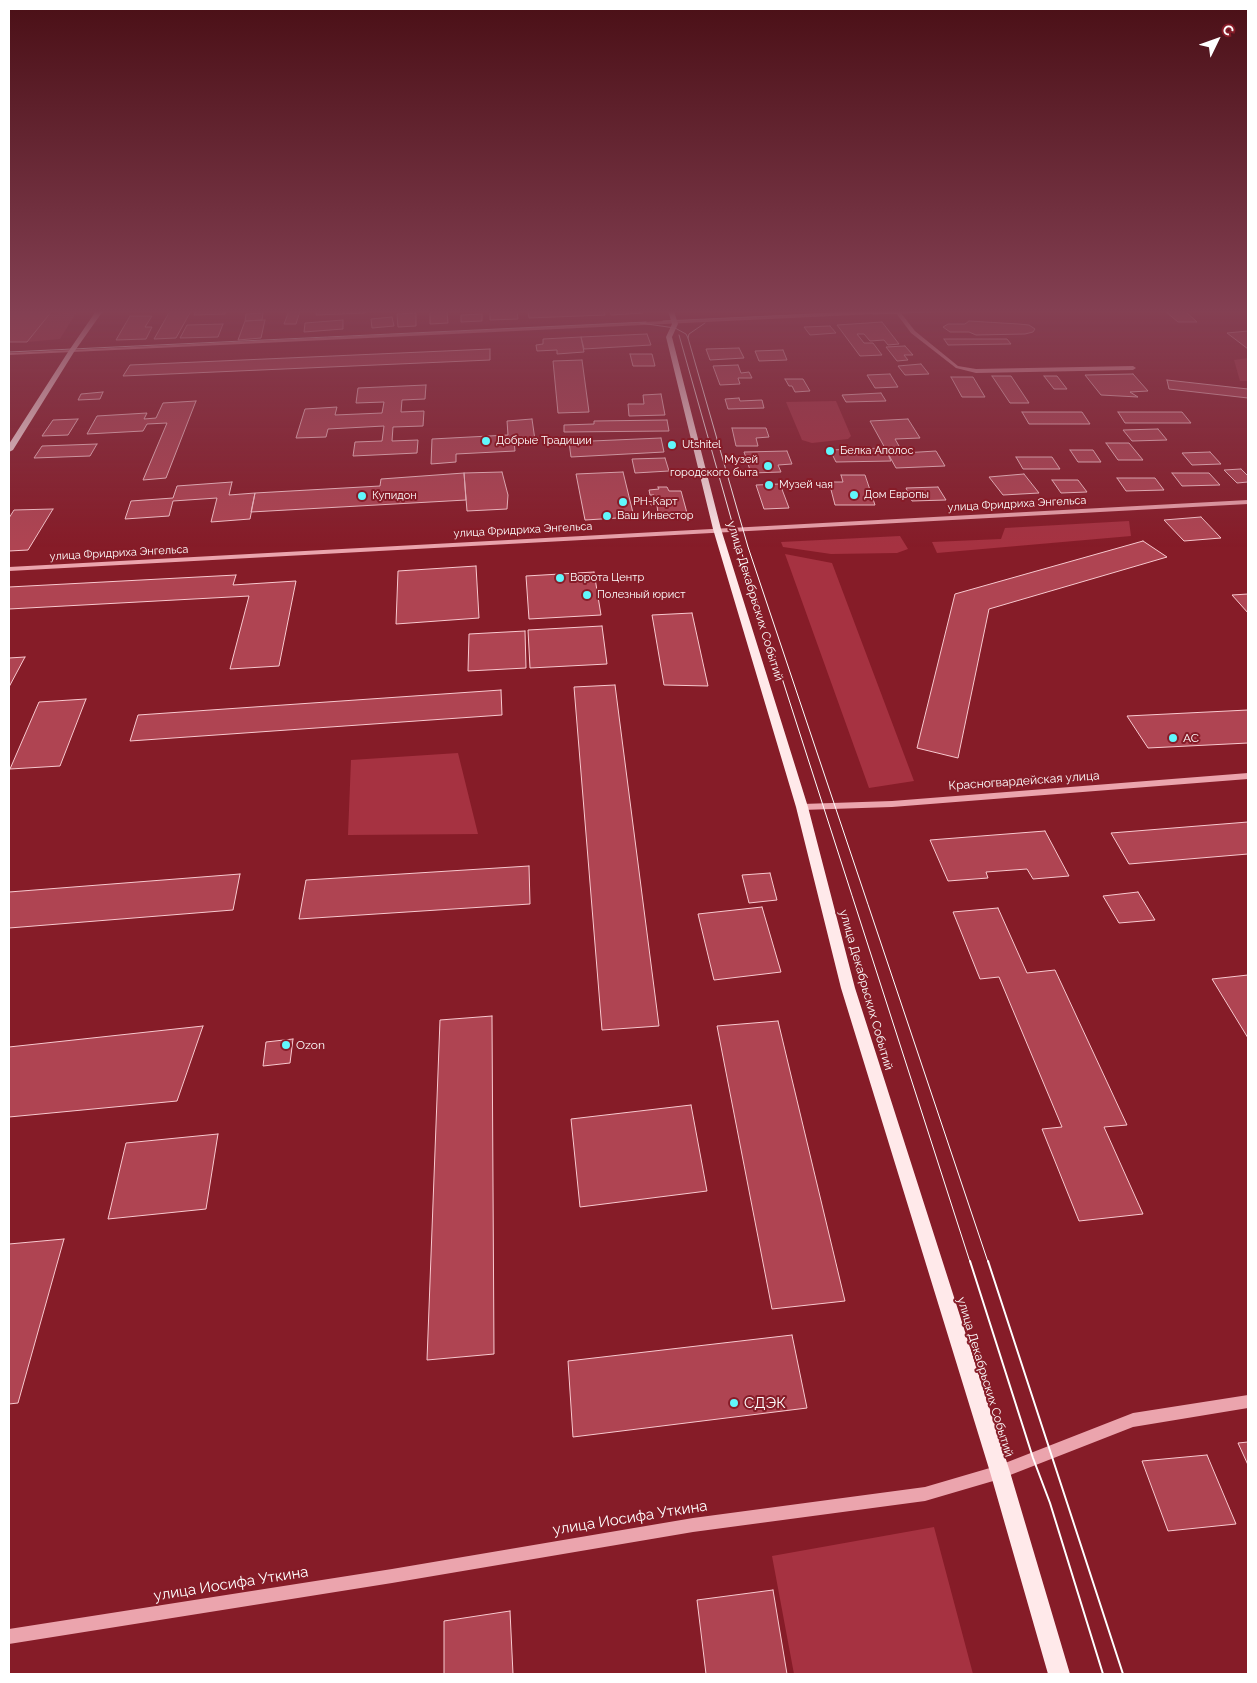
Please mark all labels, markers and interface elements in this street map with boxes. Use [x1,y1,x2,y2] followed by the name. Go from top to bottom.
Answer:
[1192,15,1242,65] north arrow
[1219,21,1237,39] text: С
[496,434,592,448] place label: Добрые Традиции
[480,435,492,447] marker: Добрые Традиции
[682,438,721,452] place label: Utshitel
[666,439,678,451] marker: Utshitel
[840,444,913,458] place label: Белка Аполос
[824,445,836,457] marker: Белка Аполос
[670,453,758,479] place label: Музей городского быта
[762,460,774,472] marker: Музей городского быта
[779,478,833,492] place label: Музей чая
[763,479,775,491] marker: Музей чая
[864,488,929,502] place label: Дом Европы
[372,489,417,503] place label: Купидон
[848,489,860,501] marker: Дом Европы
[356,490,368,502] marker: Купидон
[947,494,1087,514] street label: улица Фридриха Энгельса
[633,495,678,509] place label: РН-Карт
[617,496,629,508] marker: РН-Карт
[617,509,694,523] place label: Ваш Инвестор
[601,510,613,522] marker: Ваш Инвестор
[724,519,786,683] street label: улица Декабрьских Событий
[453,520,593,540] street label: улица Фридриха Энгельса
[49,543,189,563] street label: улица Фридриха Энгельса
[570,571,644,585] place label: Ворота Центр
[554,572,566,584] marker: Ворота Центр
[597,588,686,602] place label: Полезный юрист
[581,589,593,601] marker: Полезный юрист
[1183,731,1199,745] place label: АС
[1167,732,1179,744] marker: АС
[948,769,1100,793] street label: Красногвардейская улица
[836,908,896,1072] street label: улица Декабрьских Событий
[296,1038,325,1052] place label: Ozon
[280,1039,292,1051] marker: Ozon
[954,1295,1016,1459] street label: улица Декабрьских Событий
[744,1394,786,1412] place label: СДЭК
[728,1397,740,1409] marker: СДЭК
[551,1497,709,1539] street label: улица Иосифа Уткина
[152,1563,310,1605] street label: улица Иосифа Уткина

